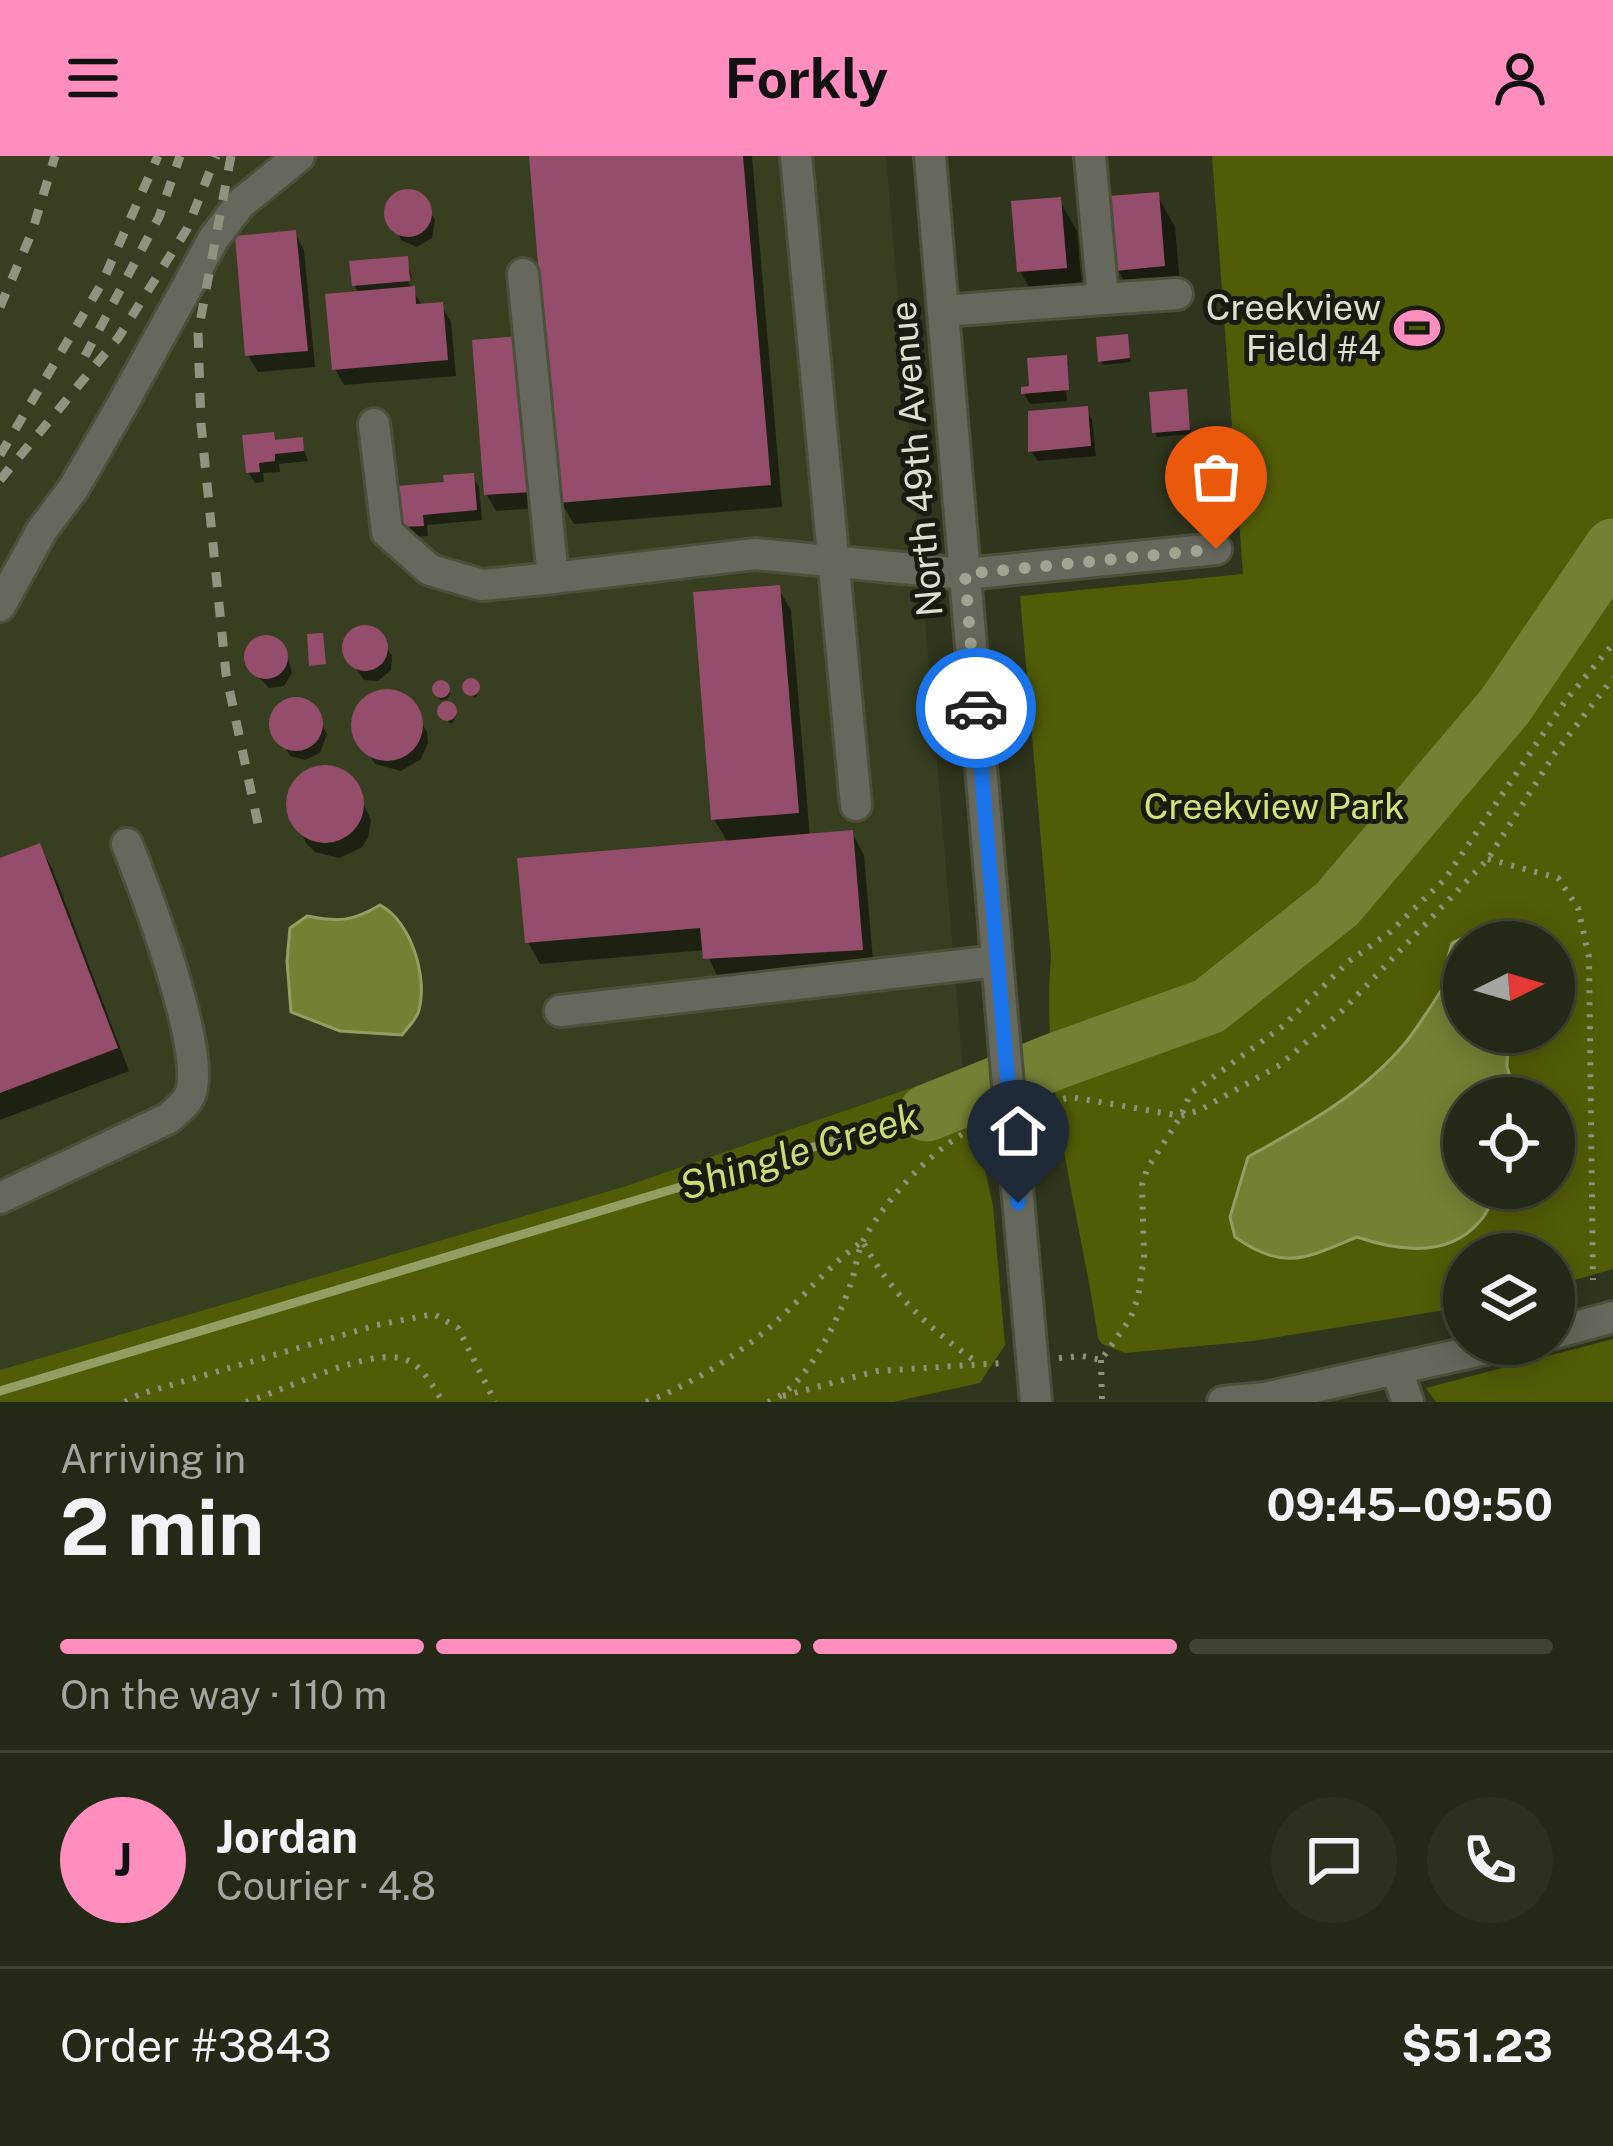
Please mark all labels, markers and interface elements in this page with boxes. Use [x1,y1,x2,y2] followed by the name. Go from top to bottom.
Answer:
[60,45,126,111] icon: menu
[1487,45,1553,111] icon: person
[725,47,888,110] text: Forkly
[1206,286,1381,369] place label: Creekview Field #4
[881,299,951,619] street label: North 49th Avenue
[1392,303,1442,353] sports icon: Creekview Field #4
[1165,426,1267,549] pin
[1183,444,1249,510] icon: bag
[916,648,1036,768] courier
[943,675,1009,741] icon: car
[1144,785,1404,827] park label: Creekview Park
[1443,921,1575,1053] north arrow
[1443,921,1575,1365] map controls
[1443,1077,1575,1209] button: locate
[967,1080,1069,1203] pin
[674,1093,924,1209] water label: Shingle Creek
[985,1098,1051,1164] icon: home
[1443,1233,1575,1365] button: layers
[60,1436,246,1482] text: Arriving in
[1266,1478,1553,1531] text: 09:45–09:50
[60,1481,264,1573] text: 2 min
[60,1672,387,1718] text: On the way · 110 m
[1271,1797,1397,1923] button: chat
[1427,1797,1553,1923] button: phone
[216,1810,358,1863] text: Jordan
[114,1833,132,1886] text: J
[216,1863,436,1909] text: Courier · 4.8
[60,2019,332,2072] text: Order #3843
[1401,2019,1553,2072] text: $51.23

